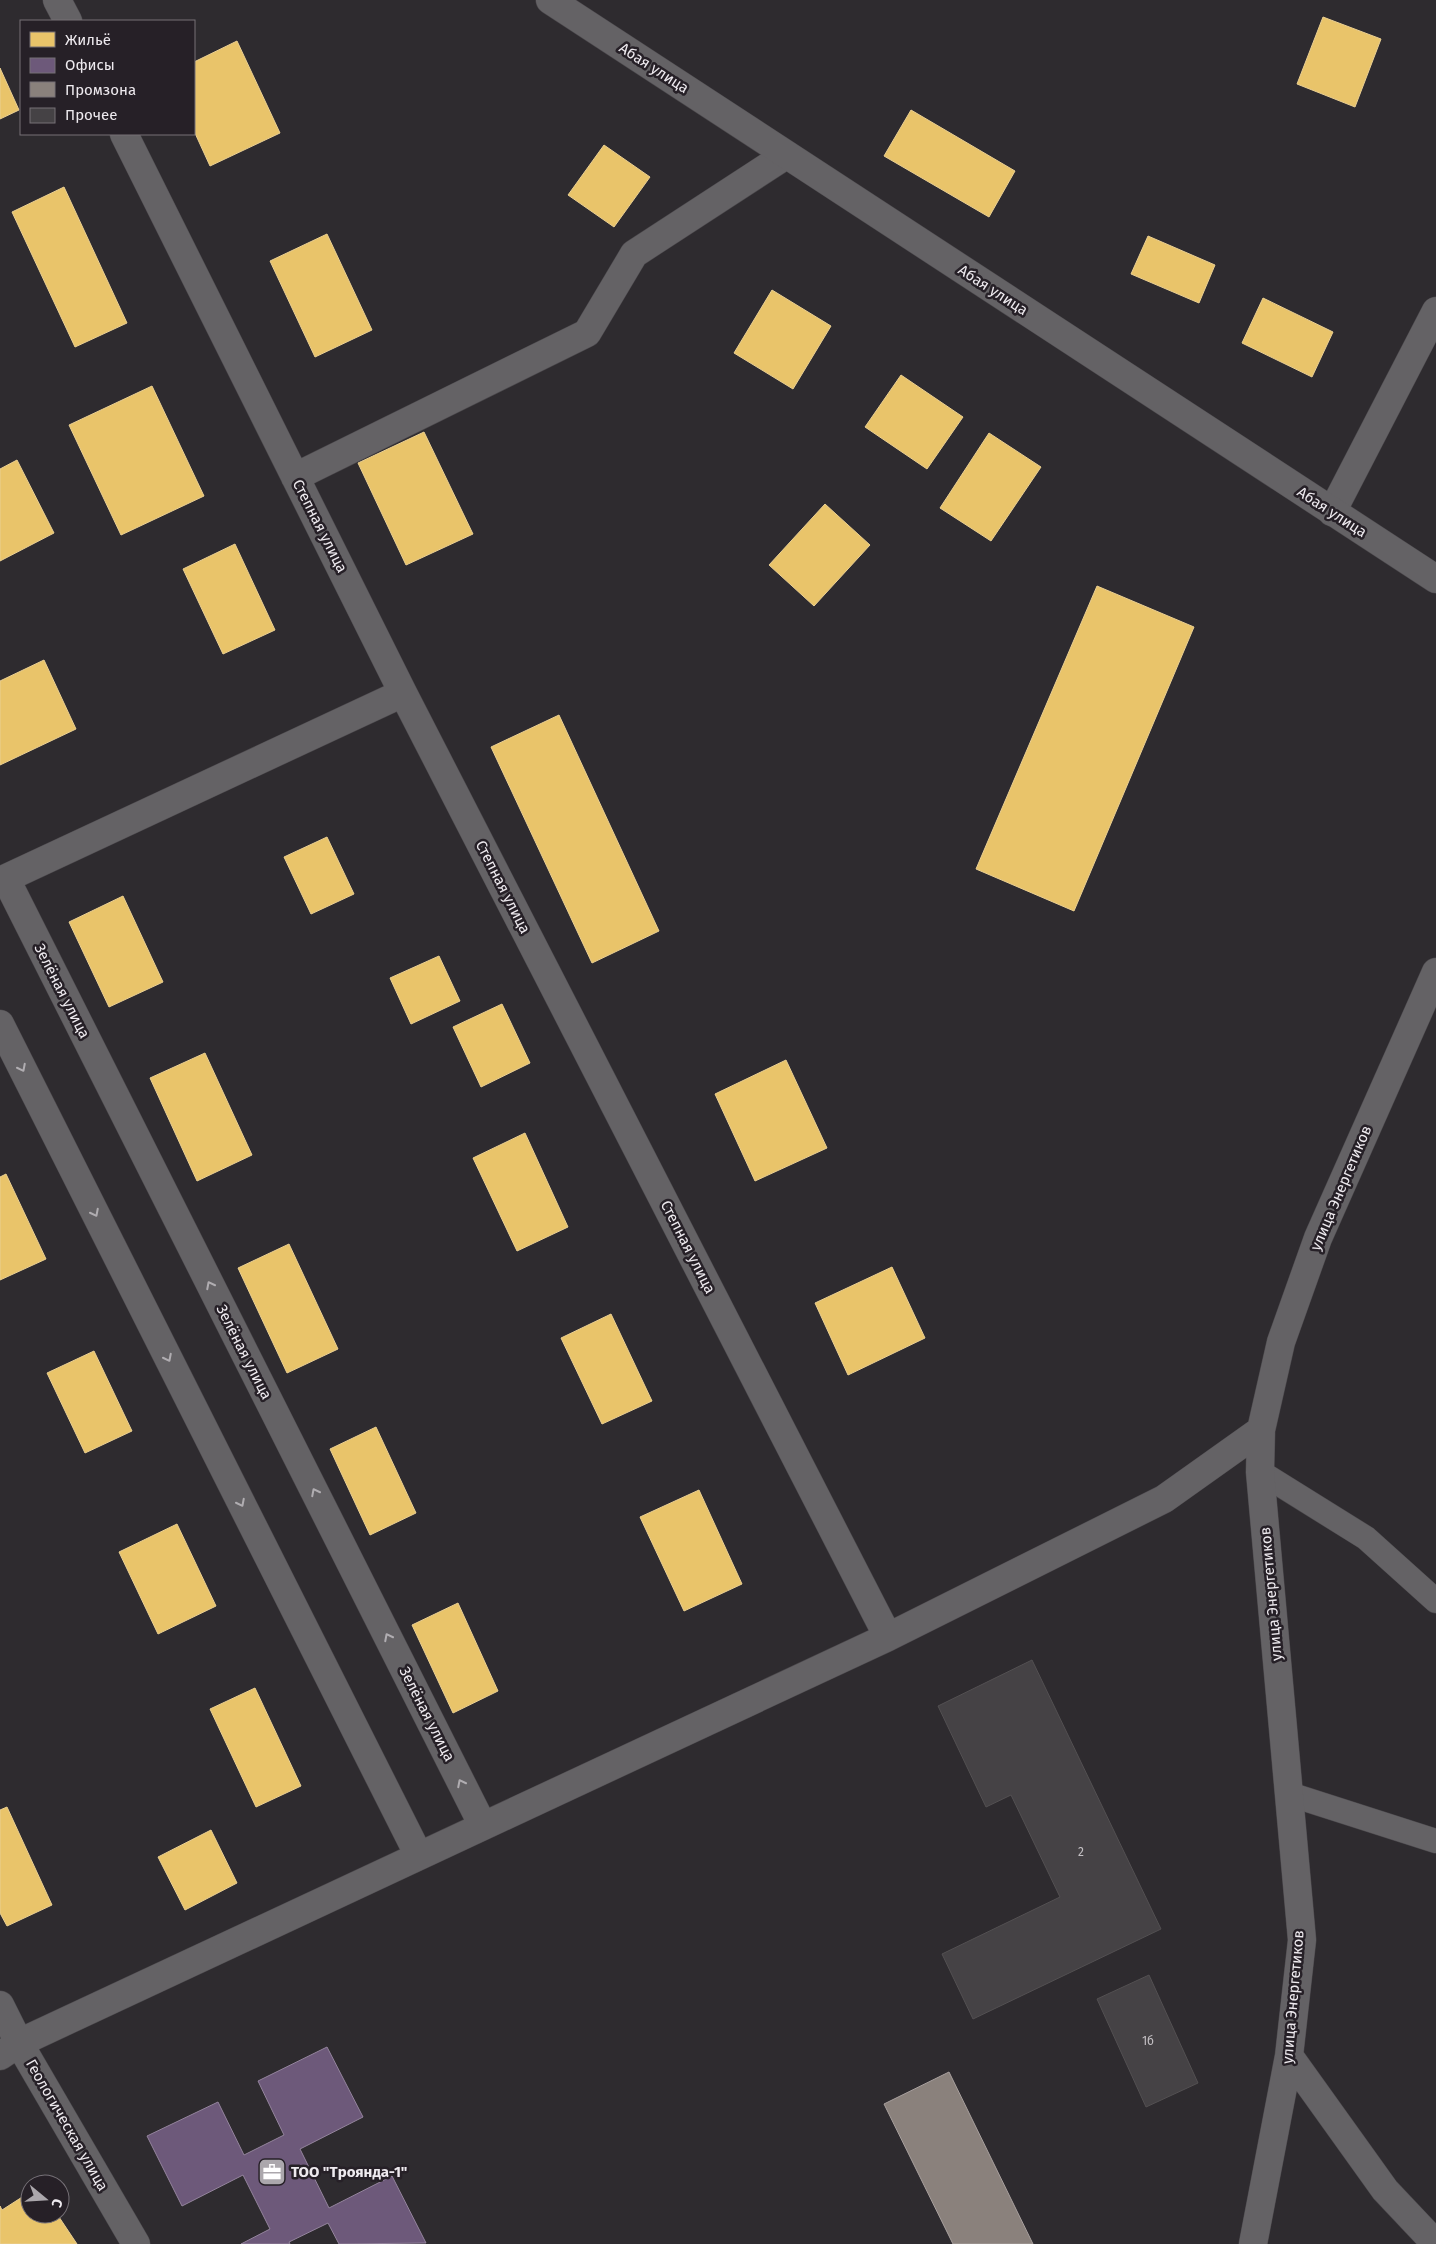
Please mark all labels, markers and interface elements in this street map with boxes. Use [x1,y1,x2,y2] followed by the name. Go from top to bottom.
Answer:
[20,20,195,135] legend
[65,31,111,49] text: Жильё
[616,39,692,97] street label: Абая улица
[65,56,115,74] text: Офисы
[65,81,136,99] text: Промзона
[65,106,117,124] text: Прочее
[955,261,1031,319] street label: Абая улица
[289,476,351,576] street label: Степная улица
[1294,483,1370,541] street label: Абая улица
[472,837,534,937] street label: Степная улица
[30,941,94,1041] street label: Зелёная улица
[16,1063,26,1072] one-way arrow
[1306,1123,1376,1253] street label: улица Энергетиков
[657,1197,719,1297] street label: Степная улица
[89,1208,99,1217] one-way arrow
[206,1281,216,1290] one-way arrow
[212,1302,276,1402] street label: Зелёная улица
[162,1353,172,1362] one-way arrow
[311,1488,321,1497] one-way arrow
[235,1498,246,1507] one-way arrow
[1256,1526,1286,1662] street label: улица Энергетиков
[384,1634,394,1643] one-way arrow
[395,1664,459,1764] street label: Зелёная улица
[457,1779,467,1788] one-way arrow
[1078,1845,1084,1859] house number: 2
[1278,1929,1308,2065] street label: улица Энергетиков
[1142,2034,1154,2048] house number: 1б
[22,2056,112,2194] street label: Геологическая улица
[257,2157,287,2187] office icon: ТОО "Троянда-1"
[291,2163,407,2181] place label: ТОО "Троянда-1"
[20,2174,70,2224] north arrow
[48,2196,66,2209] text: С

